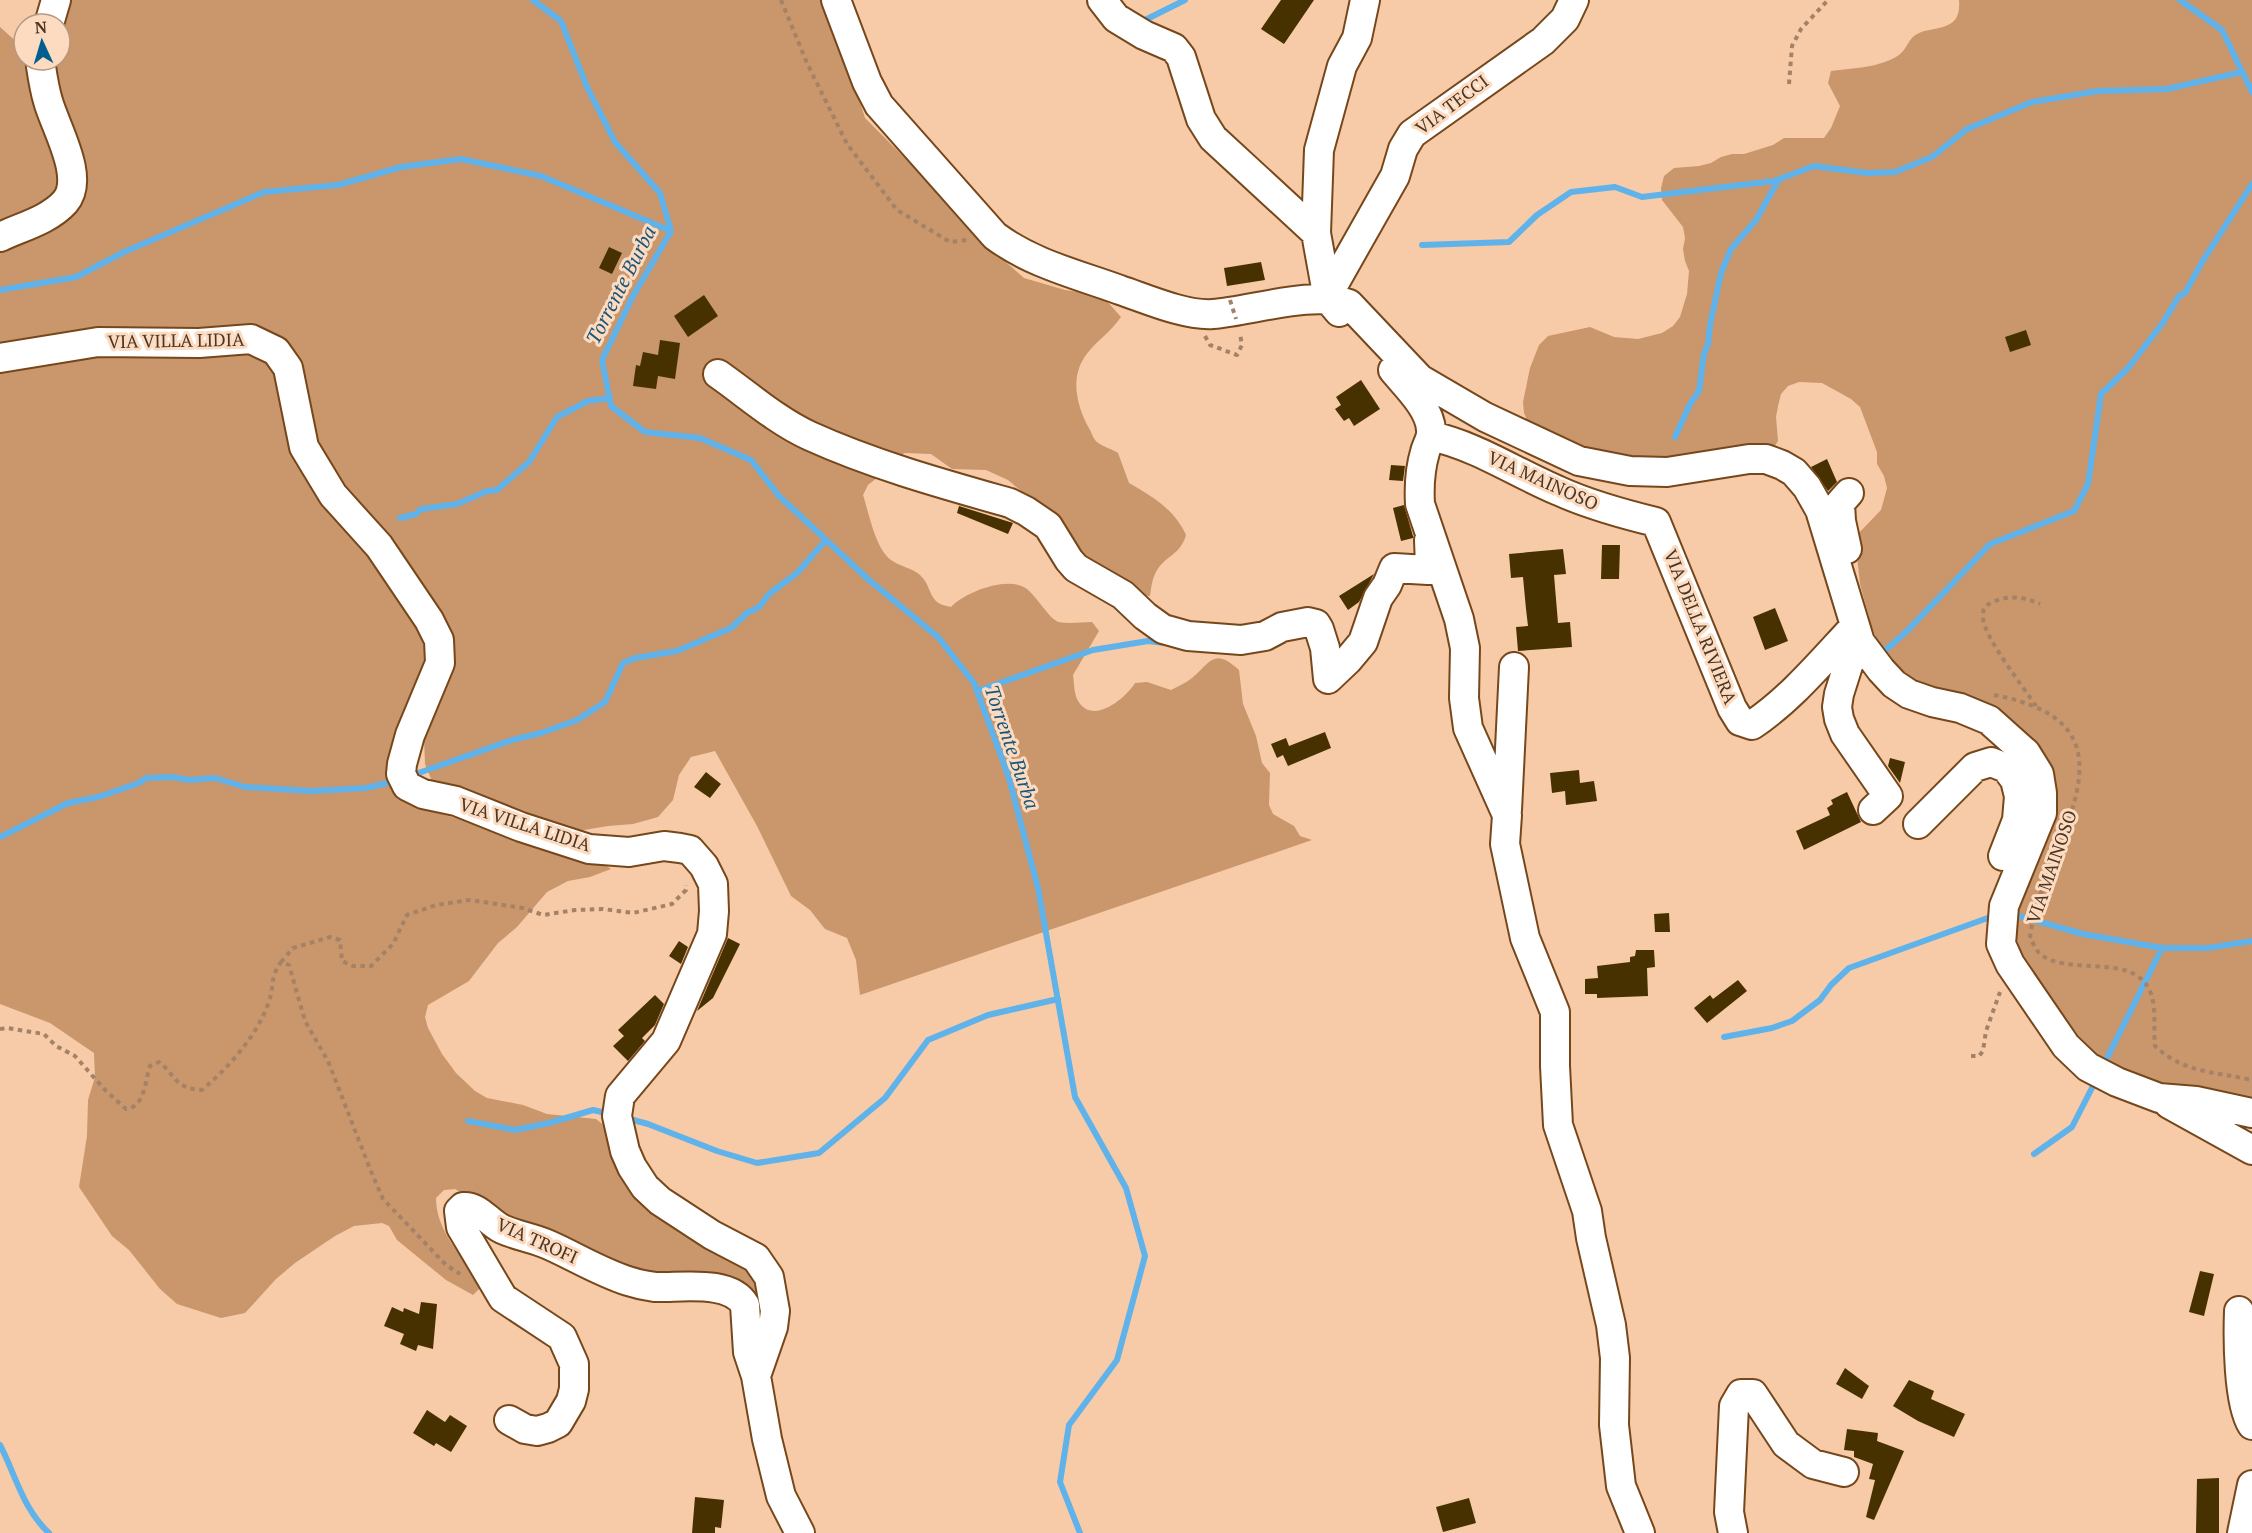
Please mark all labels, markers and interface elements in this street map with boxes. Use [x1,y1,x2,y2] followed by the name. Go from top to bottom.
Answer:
[12,12,72,72] north arrow
[34,16,48,38] text: N
[1410,69,1493,140] street label: VIA TECCI
[579,221,662,349] water label: Torrente Burba
[107,327,245,353] street label: VIA VILLA LIDIA
[1484,445,1603,515] street label: VIA MAINOSO
[1659,546,1743,708] street label: VIA DELLA RIVIERA
[979,681,1046,813] water label: Torrente Burba
[457,792,595,857] street label: VIA VILLA LIDIA
[2020,807,2082,927] street label: VIA MAINOSO
[493,1212,582,1269] street label: VIA TROFI

